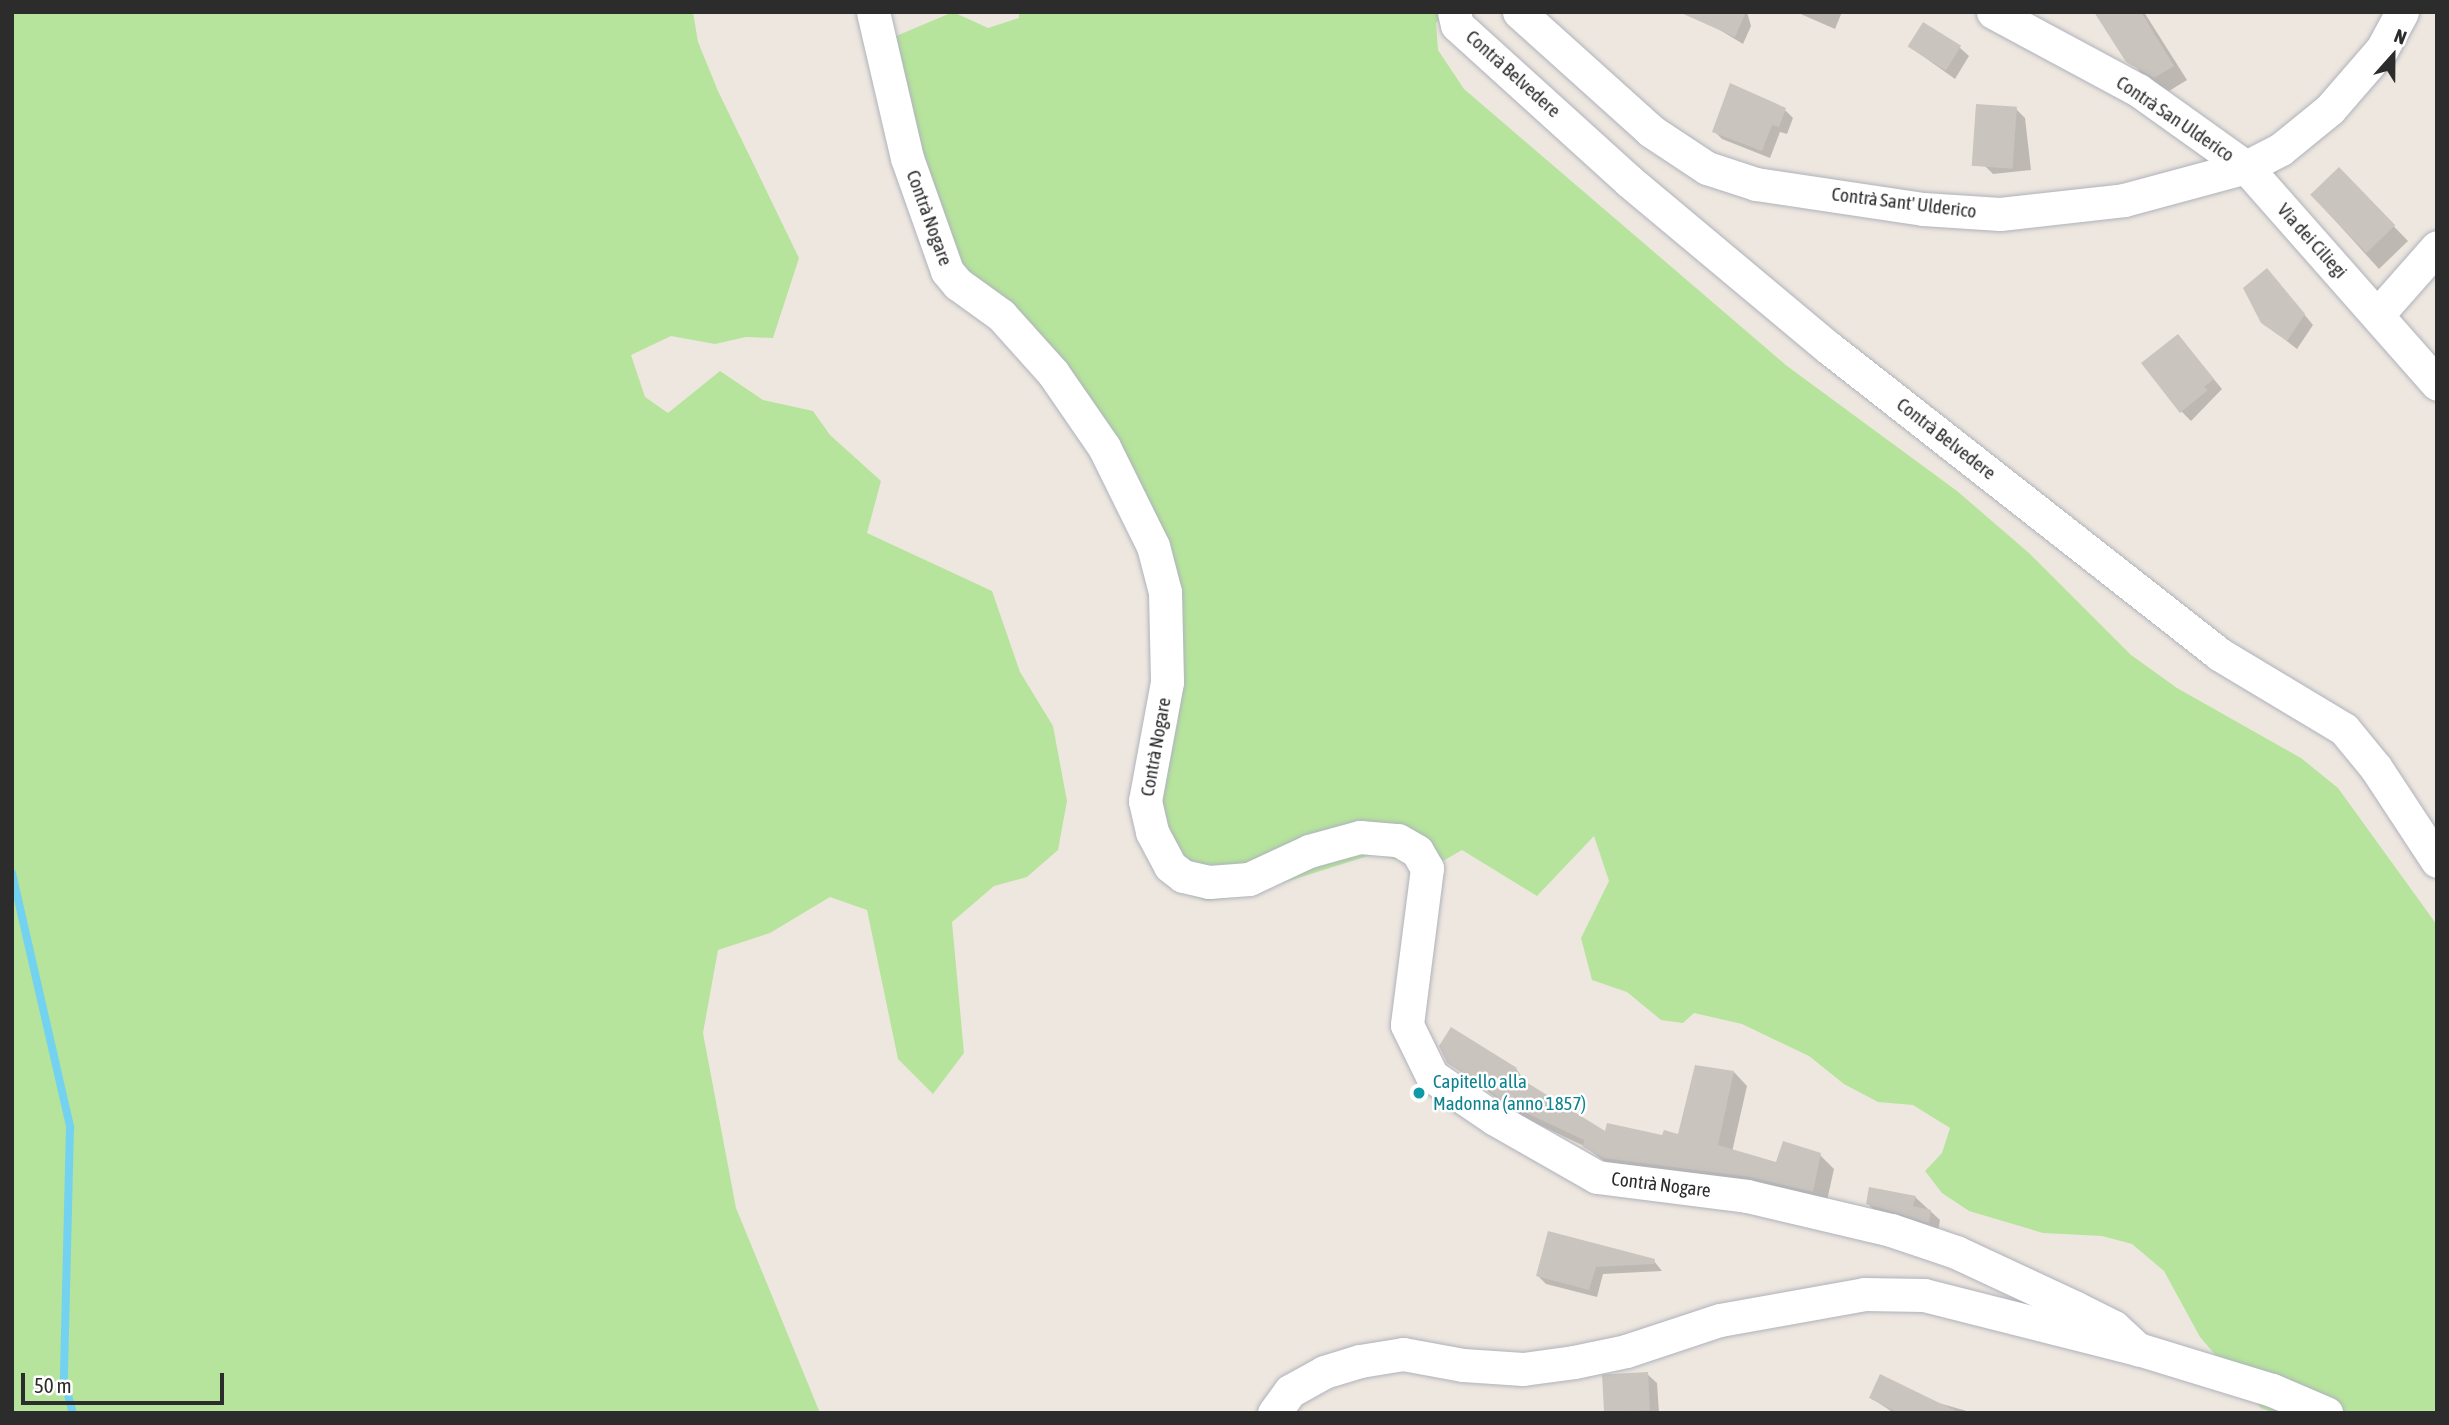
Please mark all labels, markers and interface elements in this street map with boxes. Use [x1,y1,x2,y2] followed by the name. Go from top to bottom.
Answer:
[2358,21,2428,91] north arrow
[2391,24,2410,49] text: N
[1461,26,1565,122] street label: Contrà Belvedere
[2112,71,2238,167] street label: Contrà San Ulderico
[901,167,957,269] street label: Contrà Nogare
[1830,183,1978,223] street label: Contrà Sant' Ulderico
[2272,199,2352,283] street label: Via dei Ciliegi
[1892,393,2000,485] street label: Contrà Belvedere
[1136,696,1176,798] street label: Contrà Nogare
[1433,1071,1586,1115] place label: Capitello alla Madonna (anno 1857)
[1411,1085,1427,1101] marker: Capitello alla Madonna (anno 1857)
[1610,1168,1712,1202] street label: Contrà Nogare
[24,1358,228,1402] scale bar
[34,1373,72,1397] text: 50 m

